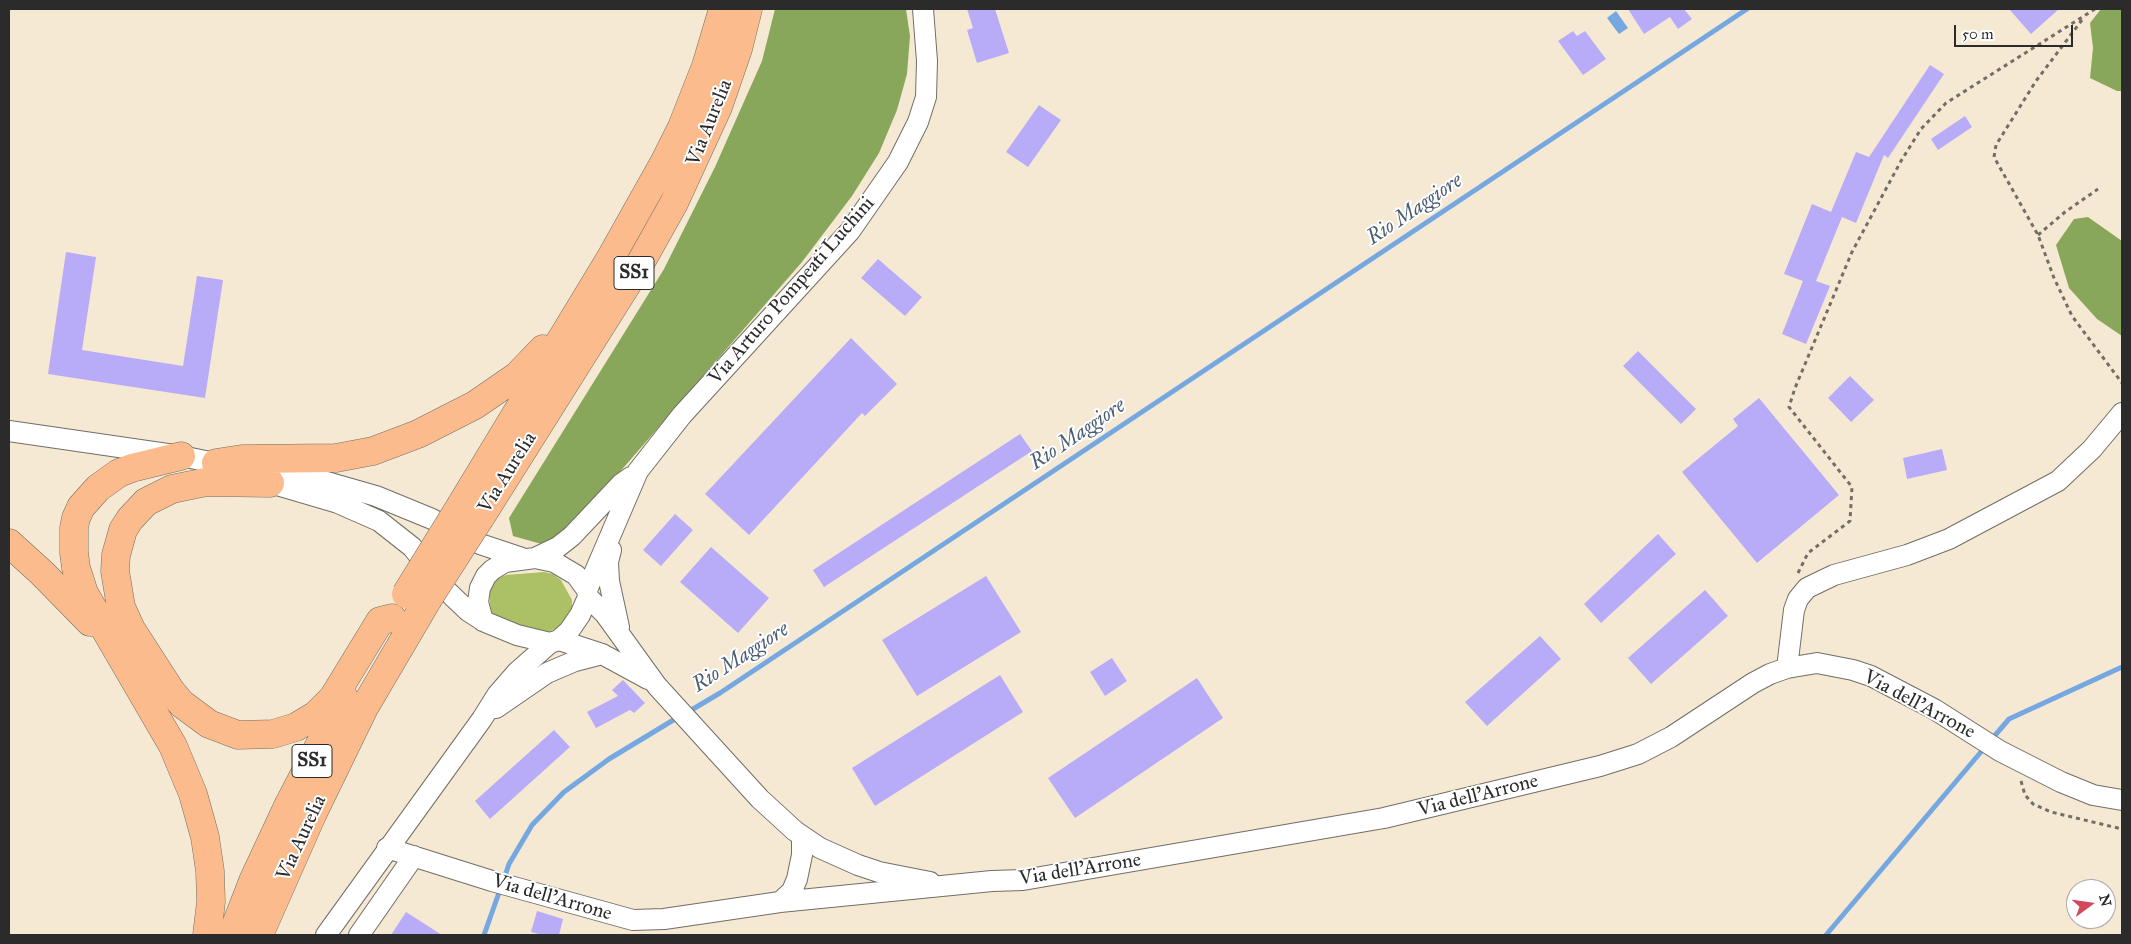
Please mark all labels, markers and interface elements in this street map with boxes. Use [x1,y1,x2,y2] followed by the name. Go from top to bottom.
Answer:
[1956,15,2075,47] scale bar
[1962,25,1994,43] text: 50 m
[682,76,738,170] street label: Via Aurelia
[1362,169,1468,251] water label: Rio Maggiore
[704,192,880,390] street label: Via Arturo Pompeati Luchini
[614,256,654,290] road number: SS1
[1025,394,1131,476] water label: Rio Maggiore
[474,428,542,518] street label: Via Aurelia
[688,617,794,699] water label: Rio Maggiore
[1859,665,1979,745] street label: Via dell'Arrone
[292,744,332,778] road number: SS1
[1415,769,1541,823] street label: Via dell'Arrone
[272,792,332,884] street label: Via Aurelia
[1017,849,1143,891] street label: Via dell'Arrone
[489,869,615,927] street label: Via dell'Arrone
[2066,879,2116,929] north arrow
[2095,893,2115,908] text: N

